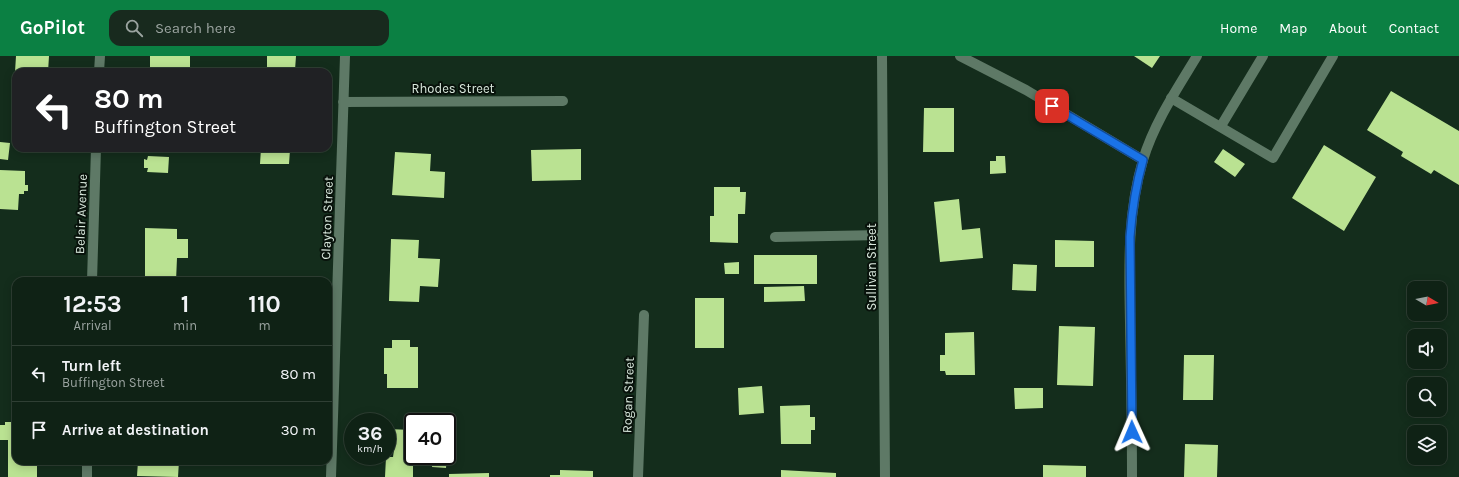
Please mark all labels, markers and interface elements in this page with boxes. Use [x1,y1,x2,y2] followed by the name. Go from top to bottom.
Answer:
[109,10,389,46] search box
[20,17,85,39] text: GoPilot
[123,17,145,39] icon: search
[155,19,236,37] text: Search here
[1220,20,1257,37] text: Home
[1279,20,1307,37] text: Map
[1329,20,1367,37] text: About
[1389,20,1439,37] text: Contact
[412,81,495,96] street label: Rhodes Street
[94,82,163,115] text: 80 m
[28,84,80,136] icon: left
[1035,89,1069,123] pin
[1041,95,1063,117] icon: arrive
[94,116,236,138] text: Buffington Street
[72,173,90,254] street label: Belair Avenue
[318,176,336,260] street label: Clayton Street
[864,223,879,311] street label: Sullivan Street
[1407,281,1447,321] north arrow
[1407,281,1447,465] map controls
[63,290,122,318] text: 12:53
[181,290,189,318] text: 1
[248,290,281,318] text: 110
[74,318,112,333] text: Arrival
[173,318,197,333] text: min
[258,318,271,333] text: m
[1407,329,1447,369] button: sound
[62,357,121,375] text: Turn left
[619,357,637,433] street label: Rogan Street
[28,363,50,385] icon: left
[280,365,316,383] text: 80 m
[62,375,165,390] text: Buffington Street
[1407,377,1447,417] button: search
[1111,411,1153,453] position arrow
[404,413,456,465] speed limit sign: 40
[28,419,50,441] icon: arrive
[62,421,209,439] text: Arrive at destination
[281,421,316,439] text: 30 m
[358,422,382,445] text: 36
[1407,425,1447,465] button: layers
[357,443,383,455] text: km/h

